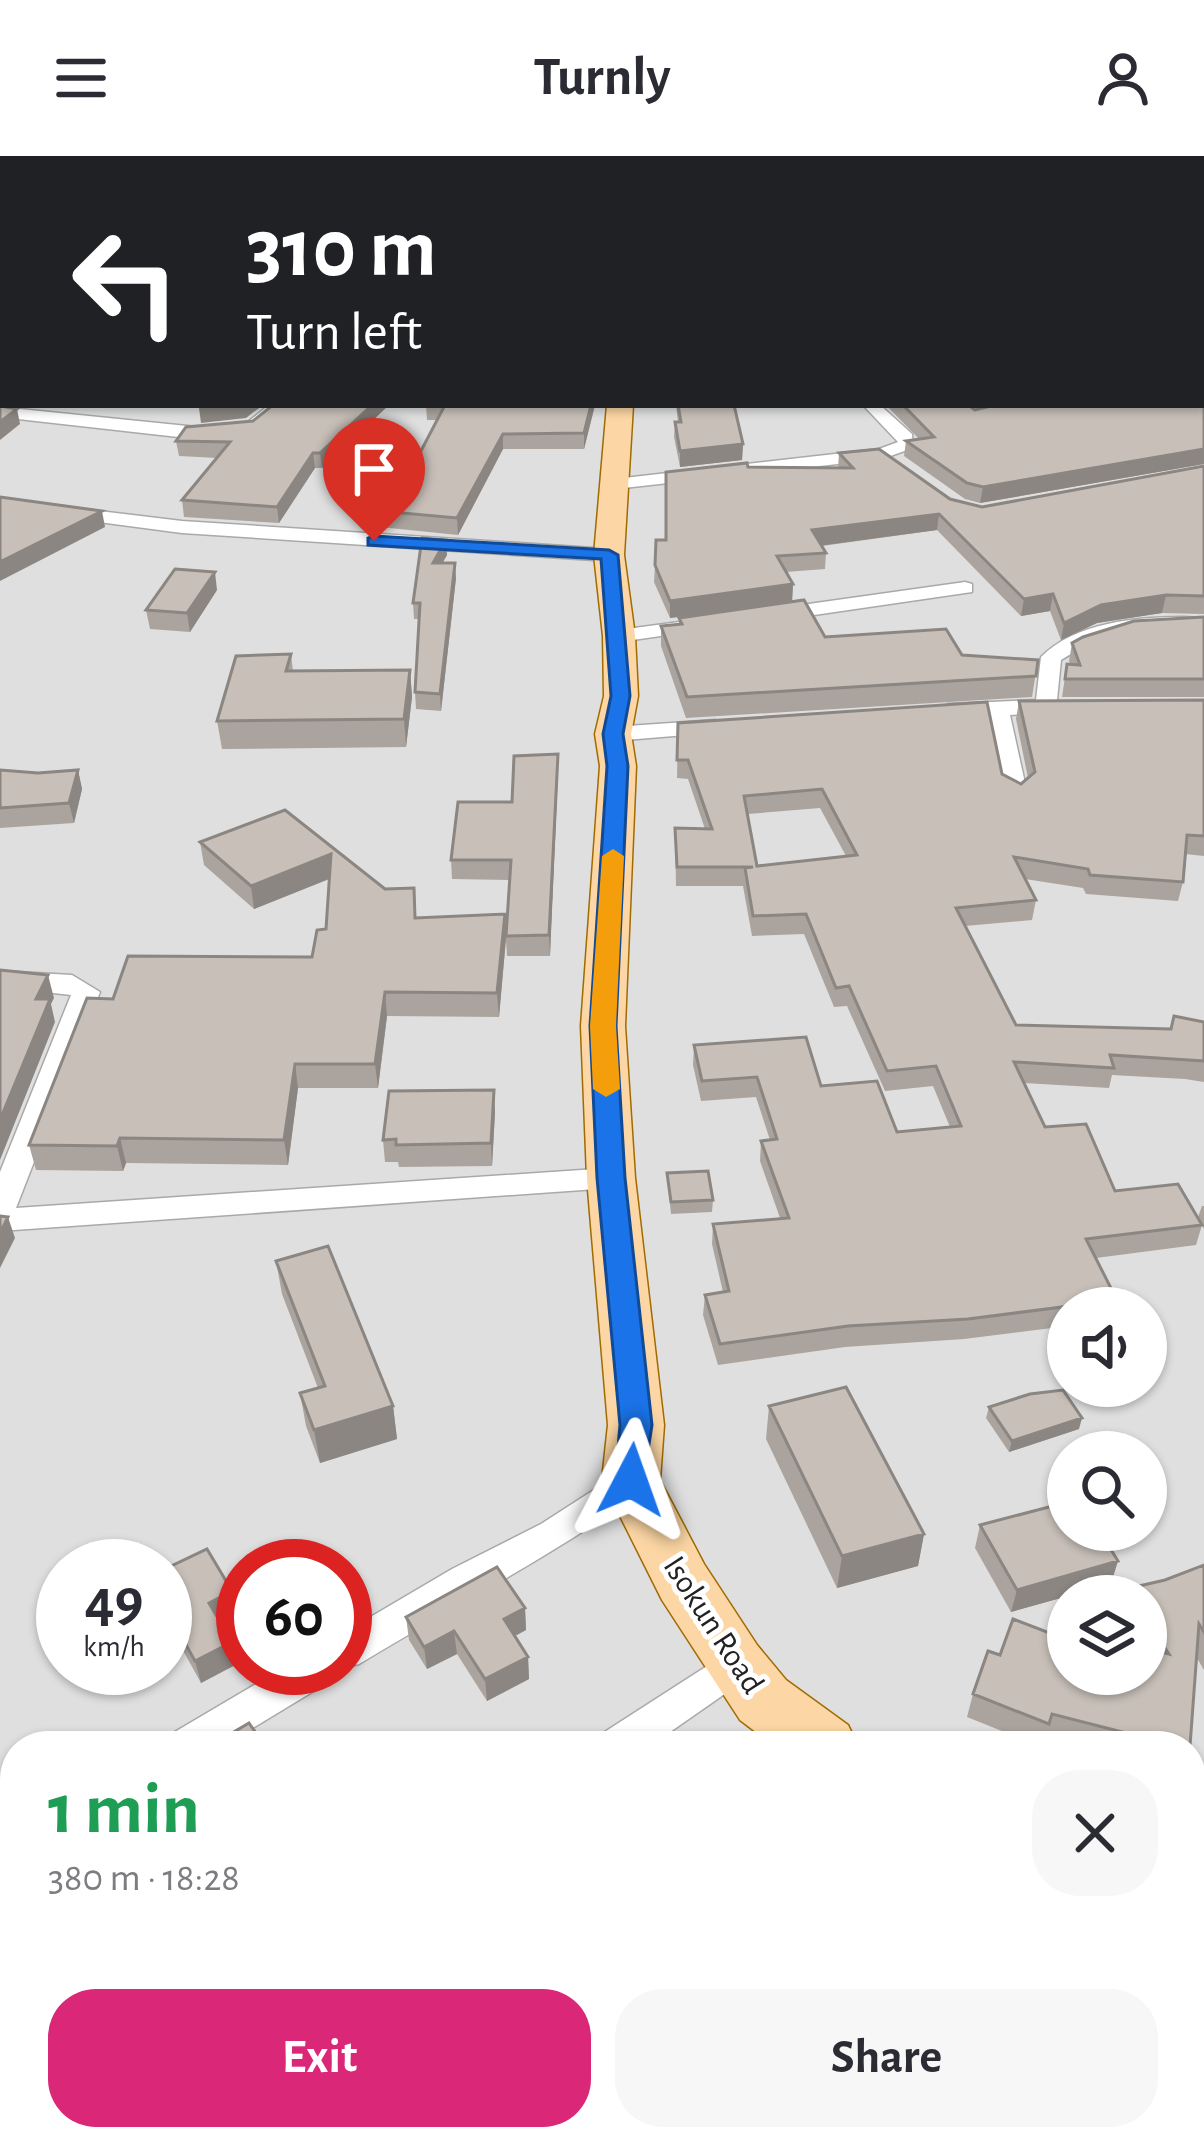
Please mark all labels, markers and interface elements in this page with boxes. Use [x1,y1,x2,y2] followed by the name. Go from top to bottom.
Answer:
[48,45,114,111] icon: menu
[1090,45,1156,111] icon: person
[533,51,671,105] text: Turnly
[48,204,204,360] icon: left
[246,208,437,292] text: 310 m
[246,306,422,360] text: Turn left
[323,418,425,541] pin
[341,436,407,502] icon: arrive
[1047,1287,1167,1695] map controls
[1047,1287,1167,1407] button: sound
[568,1417,694,1543] position arrow
[1047,1431,1167,1551] button: search
[216,1539,372,1695] speed limit sign: 60
[657,1551,769,1700] street label: Isokun Road
[84,1572,144,1632] text: 49
[1047,1575,1167,1695] button: layers
[83,1632,145,1662] text: km/h
[1032,1770,1158,1896] button: close
[48,1774,200,1846] text: 1 min
[48,1859,240,1898] text: 380 m · 18:28
[48,1989,591,2127] button: Exit
[615,1989,1158,2127] button: Share

